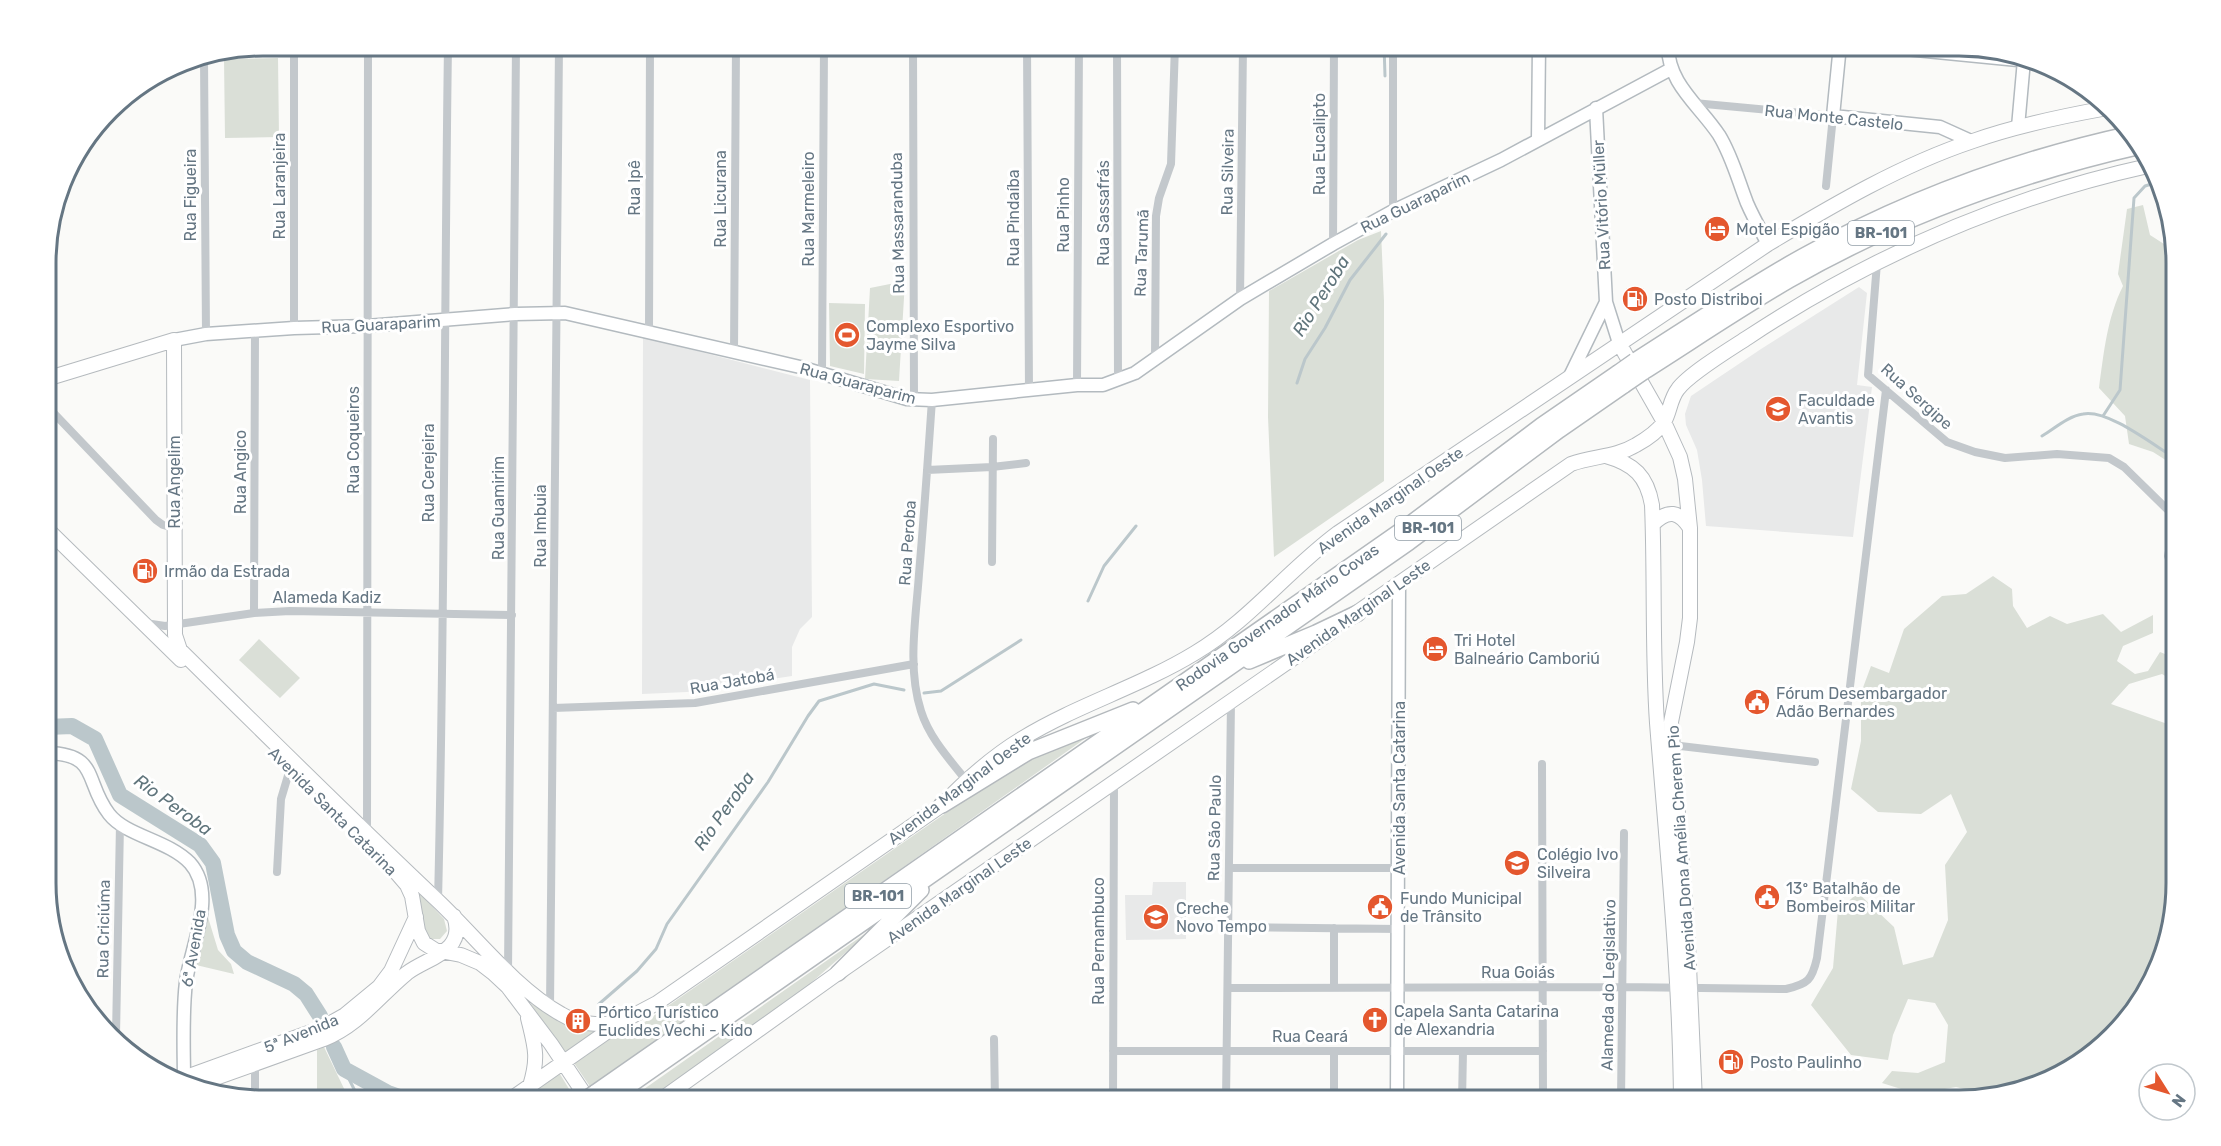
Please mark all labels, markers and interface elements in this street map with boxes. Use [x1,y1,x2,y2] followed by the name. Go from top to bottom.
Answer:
[1310,93,1329,195] street label: Rua Eucalipto
[1764,101,1904,134] street label: Rua Monte Castelo
[1217,128,1238,216] street label: Rua Silveira
[270,133,289,239] street label: Rua Laranjeira
[1589,139,1614,271] street label: Rua Vitório Müller
[181,149,200,241] street label: Rua Figueira
[711,150,730,248] street label: Rua Licurana
[799,151,818,267] street label: Rua Marmeleiro
[887,152,908,294] street label: Rua Massaranduba
[625,160,644,216] street label: Rua Ipê
[1094,160,1113,266] street label: Rua Sassafrás
[1357,168,1473,237] street label: Rua Guaraparim
[1004,169,1023,267] street label: Rua Pindaíba
[1054,177,1073,253] street label: Rua Pinho
[1130,209,1153,297] street label: Rua Tarumã
[1702,214,1732,244] hotel icon: Motel Espigão
[1736,220,1840,239] place label: Motel Espigão
[1848,221,1914,245] road number: BR-101
[1288,251,1355,340] water label: Rio Peroba
[1620,284,1650,314] fuel station icon: Posto Distriboi
[1654,290,1763,309] place label: Posto Distriboi
[321,312,441,337] street label: Rua Guaraparim
[866,317,1014,354] place label: Complexo Esportivo Jayme Silva
[832,320,862,350] sports icon: Complexo Esportivo Jayme Silva
[798,359,918,408] street label: Rua Guaraparim
[1877,359,1956,433] street label: Rua Sergipe
[344,386,363,494] street label: Rua Coqueiros
[1798,391,1875,428] place label: Faculdade Avantis
[1763,394,1793,424] school or university icon: Faculdade Avantis
[419,423,438,523] street label: Rua Cerejeira
[231,430,250,514] street label: Rua Angico
[165,435,184,529] street label: Rua Angelim
[1314,443,1467,558] street label: Avenida Marginal Oeste
[489,456,508,560] street label: Rua Guamirim
[531,484,550,568] street label: Rua Imbuia
[895,500,920,586] street label: Rua Peroba
[1395,516,1461,540] road number: BR-101
[1172,540,1382,695] street label: Rodovia Governador Mário Covas
[1282,555,1434,670] street label: Avenida Marginal Leste
[130,556,160,586] fuel station icon: Irmão da Estrada
[164,562,290,581] place label: Irmão da Estrada
[273,588,381,607] street label: Alameda Kadiz
[1454,631,1600,668] place label: Tri Hotel Balneário Camboriú
[1420,634,1450,664] hotel icon: Tri Hotel Balneário Camboriú
[688,665,776,698] street label: Rua Jatobá
[1776,684,1947,721] place label: Fórum Desembargador Adão Bernardes
[1742,687,1772,717] public building icon: Fórum Desembargador Adão Bernardes
[1390,701,1409,875] street label: Avenida Santa Catarina
[1663,725,1700,971] street label: Avenida Dona Amélia Cherem Pio
[884,728,1035,848] street label: Avenida Marginal Oeste
[264,743,401,880] street label: Avenida Santa Catarina
[689,767,759,855] water label: Rio Peroba
[130,769,217,841] water label: Rio Peroba
[1204,775,1225,881] street label: Rua São Paulo
[883,833,1035,948] street label: Avenida Marginal Leste
[1537,845,1618,882] place label: Colégio Ivo Silveira
[1502,848,1532,878] school or university icon: Colégio Ivo Silveira
[1089,877,1108,1005] street label: Rua Pernambuco
[93,879,114,979] street label: Rua Criciúma
[1786,879,1915,916] place label: 13º Batalhão de Bombeiros Militar
[1752,882,1782,912] public building icon: 13º Batalhão de Bombeiros Militar
[845,884,911,908] road number: BR-101
[1400,889,1522,926] place label: Fundo Municipal de Trânsito
[1365,892,1395,922] public building icon: Fundo Municipal de Trânsito
[1176,899,1267,936] place label: Creche Novo Tempo
[1598,899,1619,1071] street label: Alameda do Legislativo
[1141,902,1171,932] school or university icon: Creche Novo Tempo
[177,908,210,988] street label: 6ª Avenida
[1481,963,1555,982] street label: Rua Goiás
[1394,1002,1559,1039] place label: Capela Santa Catarina de Alexandria
[598,1003,753,1040] place label: Pórtico Turístico Euclides Vechi - Kido
[1360,1005,1390,1035] church icon: Capela Santa Catarina de Alexandria
[563,1006,593,1036] building icon: Pórtico Turístico Euclides Vechi - Kido
[261,1010,341,1057] street label: 5ª Avenida
[1272,1027,1348,1046] street label: Rua Ceará
[1716,1047,1746,1077] fuel station icon: Posto Paulinho
[1750,1053,1862,1072] place label: Posto Paulinho
[2137,1062,2197,1122] north arrow
[2168,1090,2190,1111] text: N

